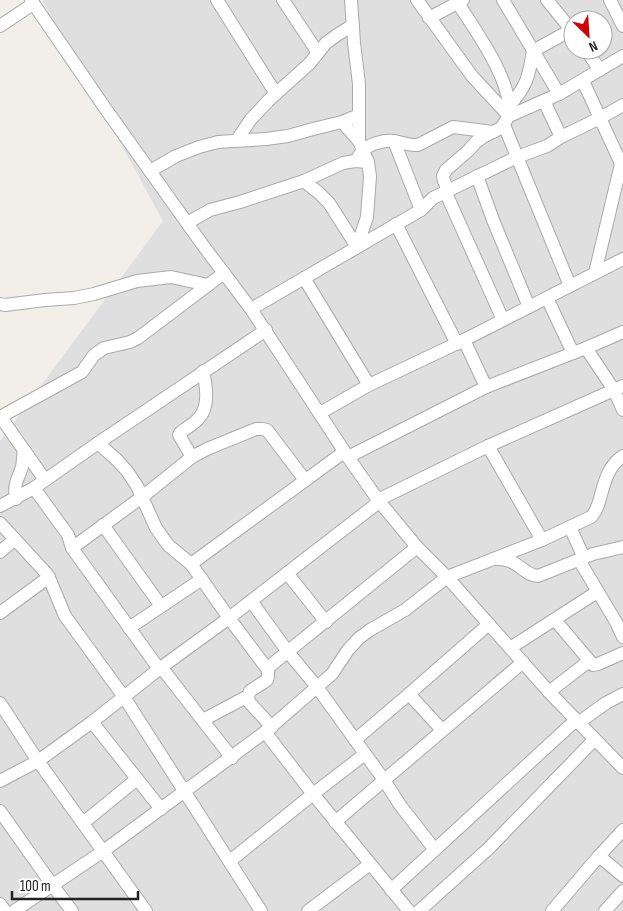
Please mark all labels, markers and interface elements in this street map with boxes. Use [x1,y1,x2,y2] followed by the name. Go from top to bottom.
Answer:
[563,10,613,60] north arrow
[586,37,600,56] text: N
[12,868,139,900] scale bar
[20,877,51,896] text: 100 m

